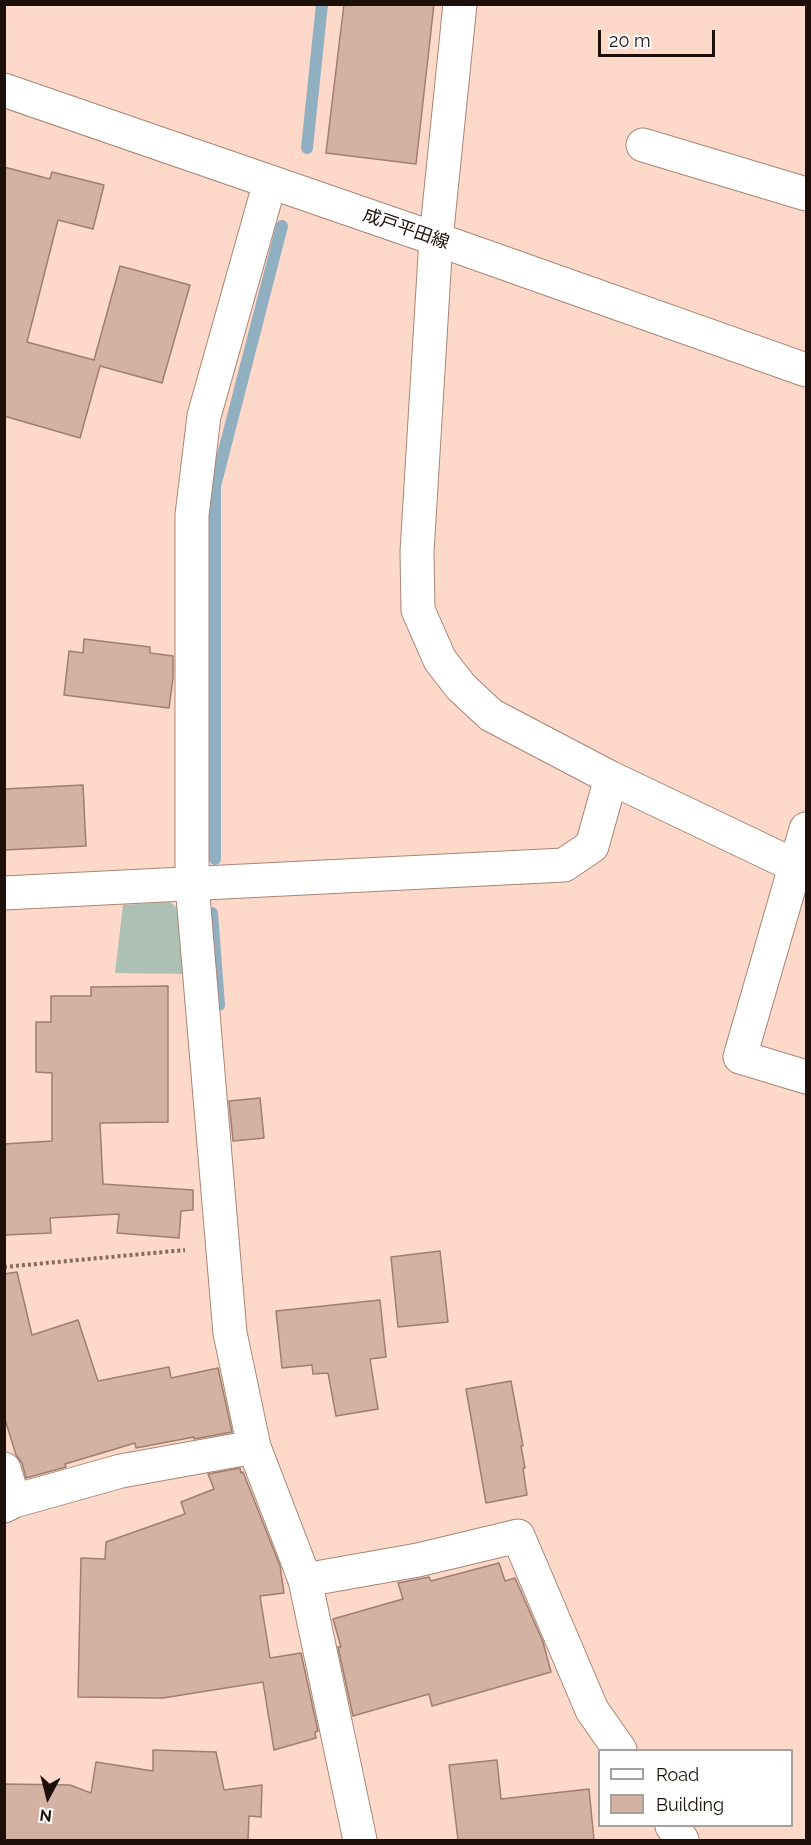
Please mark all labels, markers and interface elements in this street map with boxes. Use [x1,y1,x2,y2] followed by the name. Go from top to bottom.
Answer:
[601,18,718,56] scale bar
[609,30,651,51] text: 20 m
[360,204,452,254] street label: 成戸平田線
[598,1749,793,1827] legend
[656,1764,699,1785] text: Road
[18,1767,78,1827] north arrow
[656,1794,724,1815] text: Building
[39,1805,53,1826] text: N

